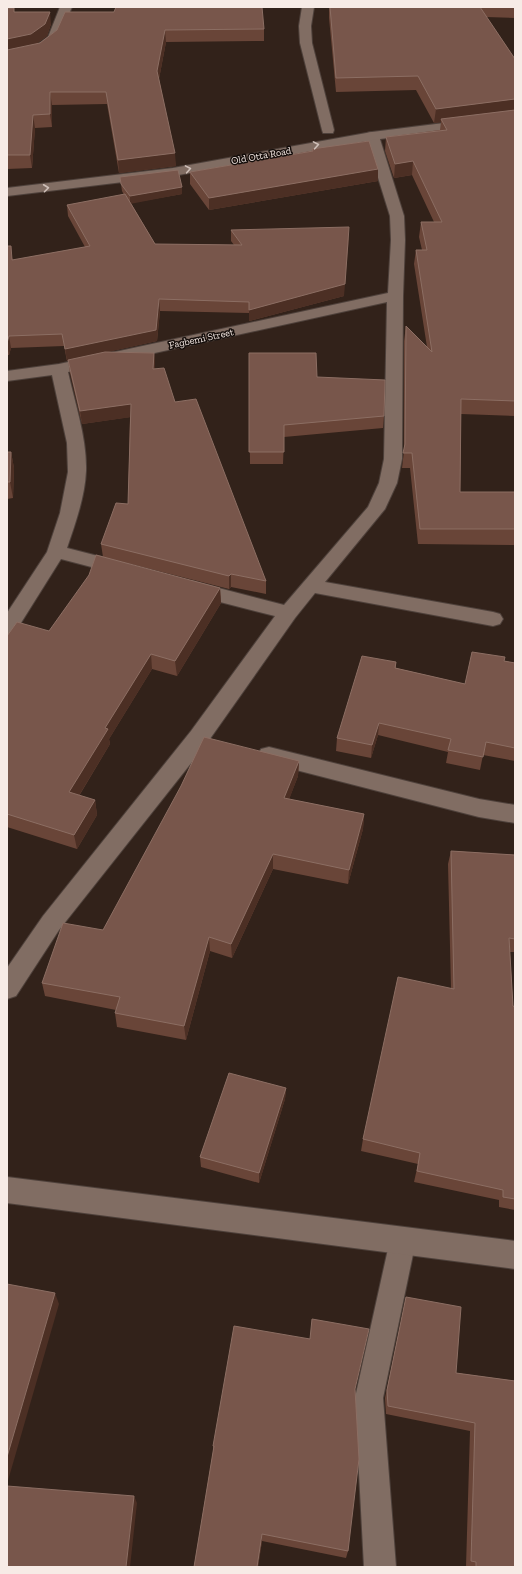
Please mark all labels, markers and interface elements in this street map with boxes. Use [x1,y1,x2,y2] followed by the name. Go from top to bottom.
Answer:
[313,142,319,150] one-way arrow
[230,145,293,167] street label: Old Otta Road
[185,165,192,174] one-way arrow
[43,184,49,193] one-way arrow
[168,326,235,352] street label: Fagbemi Street

